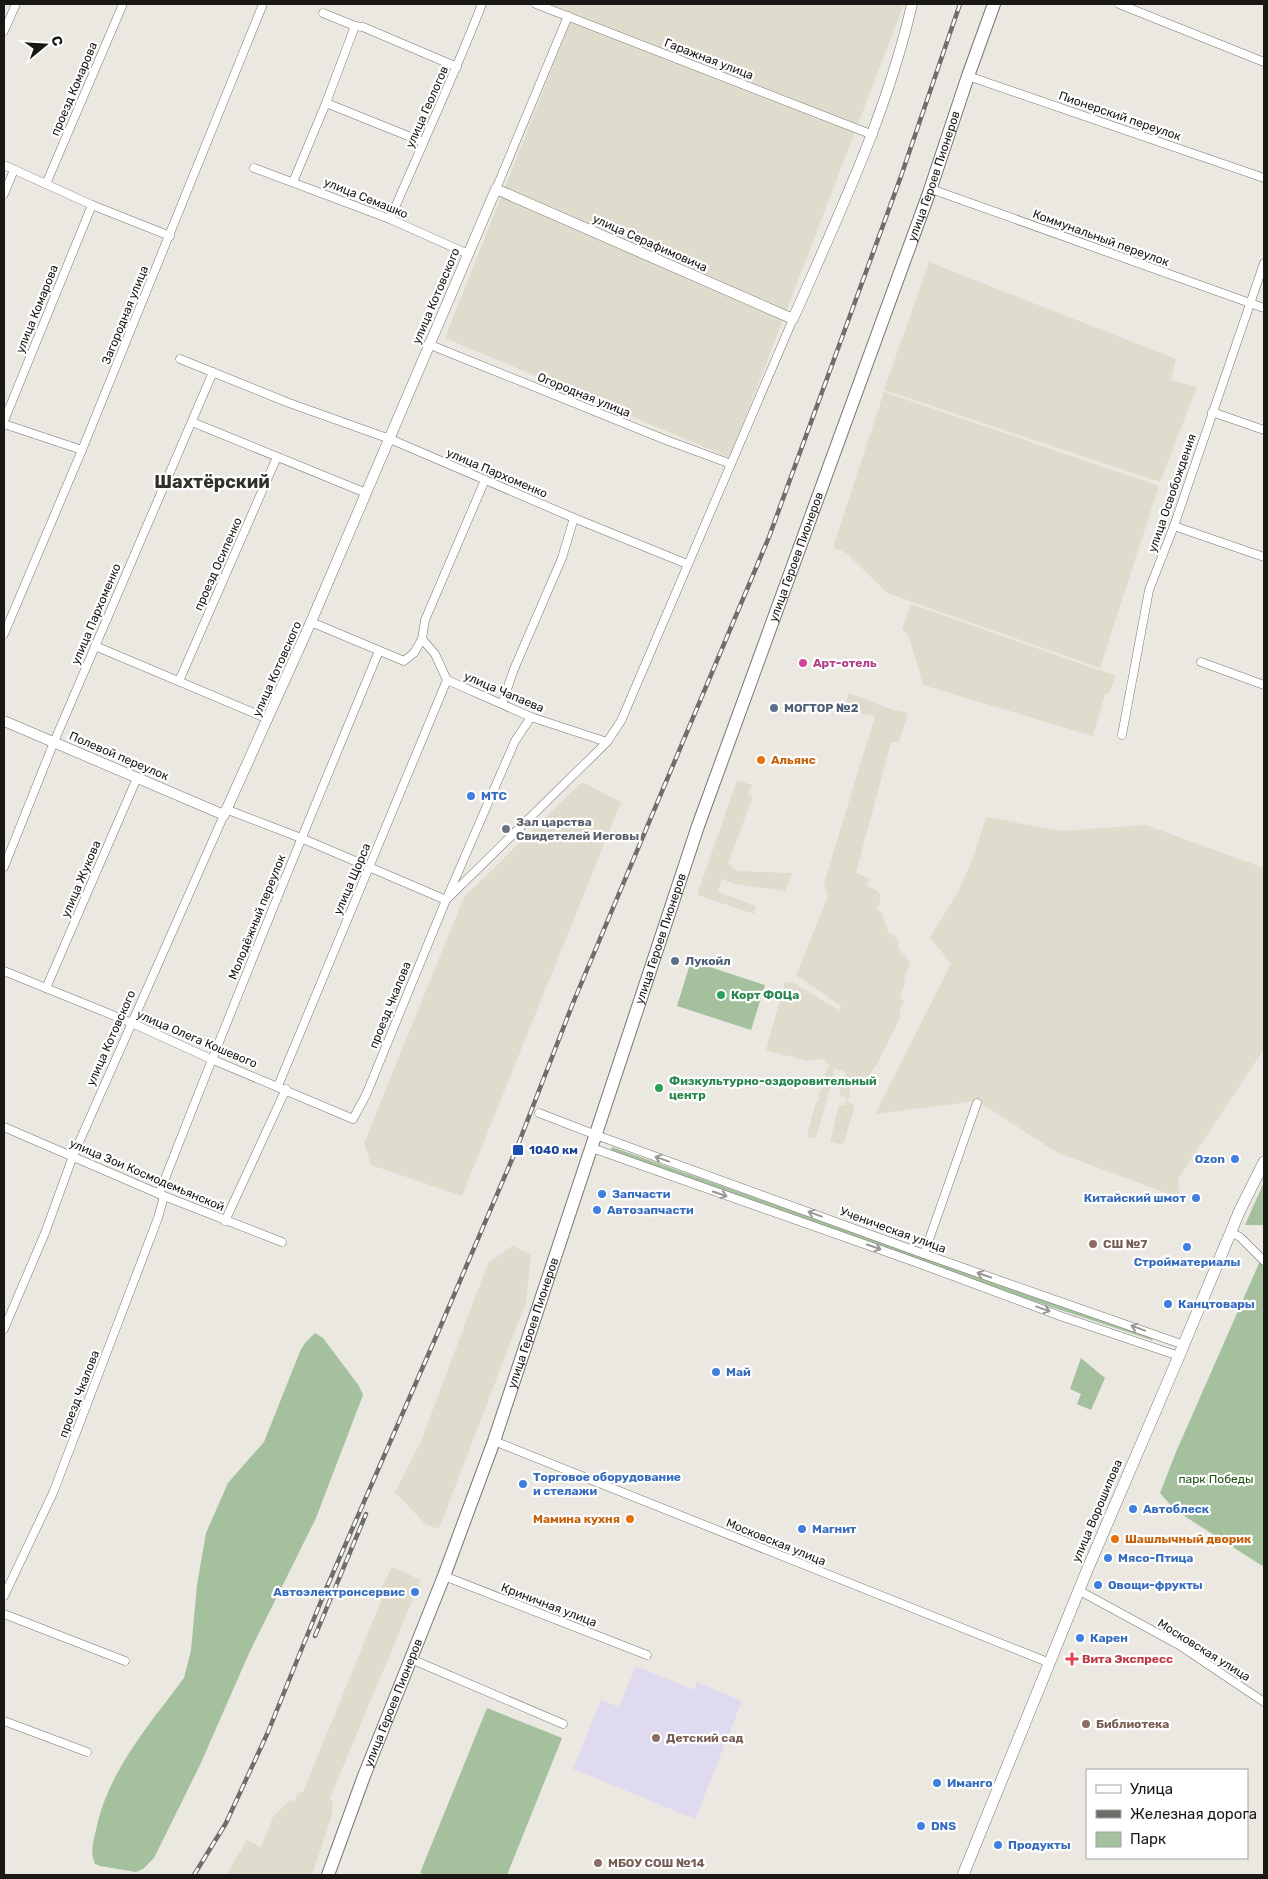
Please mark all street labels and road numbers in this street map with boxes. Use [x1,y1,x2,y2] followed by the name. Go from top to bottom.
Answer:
[663,36,755,82] street label: Гаражная улица
[48,40,100,138] street label: проезд Комарова
[403,64,451,150] street label: улица Геологов
[1057,88,1184,144] street label: Пионерский переулок
[905,109,963,243] street label: улица Героев Пионеров
[322,175,410,221] street label: улица Семашко
[1031,207,1172,269] street label: Коммунальный переулок
[590,211,710,275] street label: улица Серафимовича
[409,246,463,346] street label: улица Котовского
[13,263,61,355] street label: улица Комарова
[99,264,151,366] street label: Загородная улица
[535,370,633,420] street label: Огородная улица
[1145,432,1199,554] street label: улица Освобождения
[444,445,550,501] street label: улица Пархоменко
[766,490,826,624] street label: улица Героев Пионеров
[191,515,245,613] street label: проезд Осипенко
[68,561,124,667] street label: улица Пархоменко
[250,619,304,719] street label: улица Котовского
[462,669,546,715] street label: улица Чапаева
[67,729,171,784] street label: Полевой переулок
[58,838,104,920] street label: улица Жукова
[331,841,373,917] street label: улица Щорса
[225,852,289,982] street label: Молодёжный переулок
[632,871,689,1006] street label: улица Героев Пионеров
[366,960,414,1050] street label: проезд Чкалова
[84,988,138,1088] street label: улица Котовского
[135,1007,260,1071] street label: улица Олега Кошевого
[67,1136,227,1214] street label: улица Зои Космодемьянской
[838,1204,948,1256] street label: Ученическая улица
[505,1256,561,1390] street label: улица Героев Пионеров
[56,1348,102,1440] street label: проезд Чкалова
[1069,1457,1125,1565] street label: улица Ворошилова
[724,1516,828,1568] street label: Московская улица
[499,1580,599,1630] street label: Криничная улица
[1155,1616,1253,1684] street label: Московская улица
[361,1636,425,1769] street label: улица Героев Пионеров

